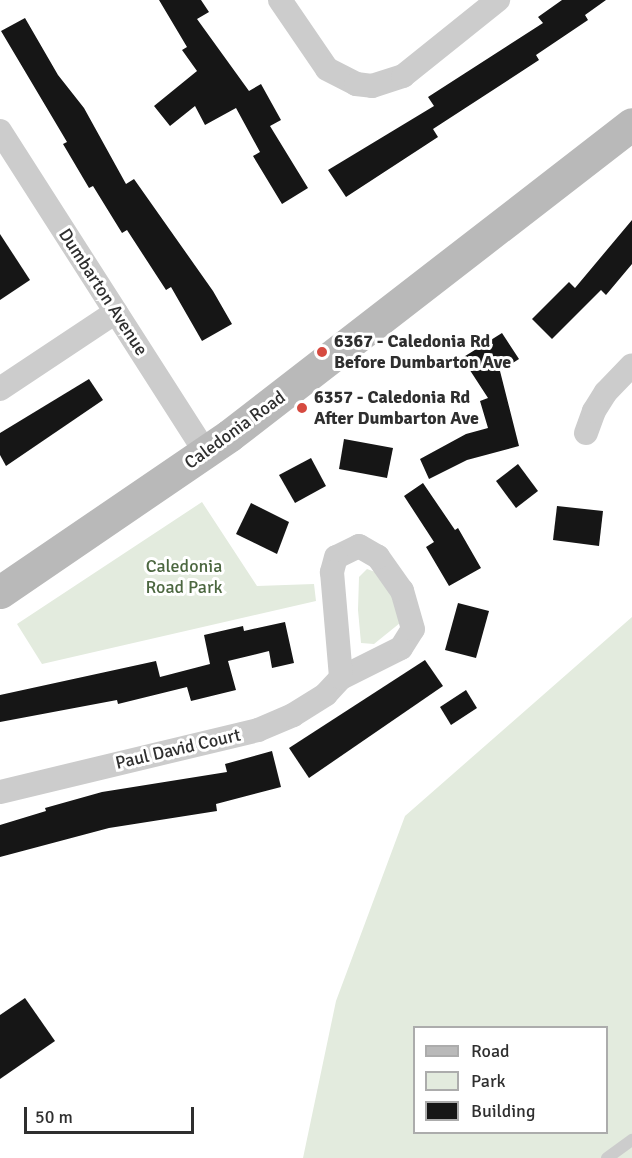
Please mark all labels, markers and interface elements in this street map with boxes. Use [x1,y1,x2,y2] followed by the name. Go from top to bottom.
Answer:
[54,224,152,360] street label: Dumbarton Avenue
[334,331,511,374] place label: 6367 - Caledonia Rd Before Dumbarton Ave
[315,345,329,359] marker: 6367 - Caledonia Rd Before Dumbarton Ave
[180,386,290,474] street label: Caledonia Road
[314,387,479,430] place label: 6357 - Caledonia Rd After Dumbarton Ave
[295,401,309,415] marker: 6357 - Caledonia Rd After Dumbarton Ave
[145,556,223,598] park label: Caledonia Road Park
[113,724,243,774] street label: Paul David Court
[413,1026,608,1134] legend
[471,1040,510,1062] text: Road
[471,1070,506,1092] text: Park
[27,1095,196,1133] scale bar
[471,1100,535,1122] text: Building
[35,1106,73,1128] text: 50 m

